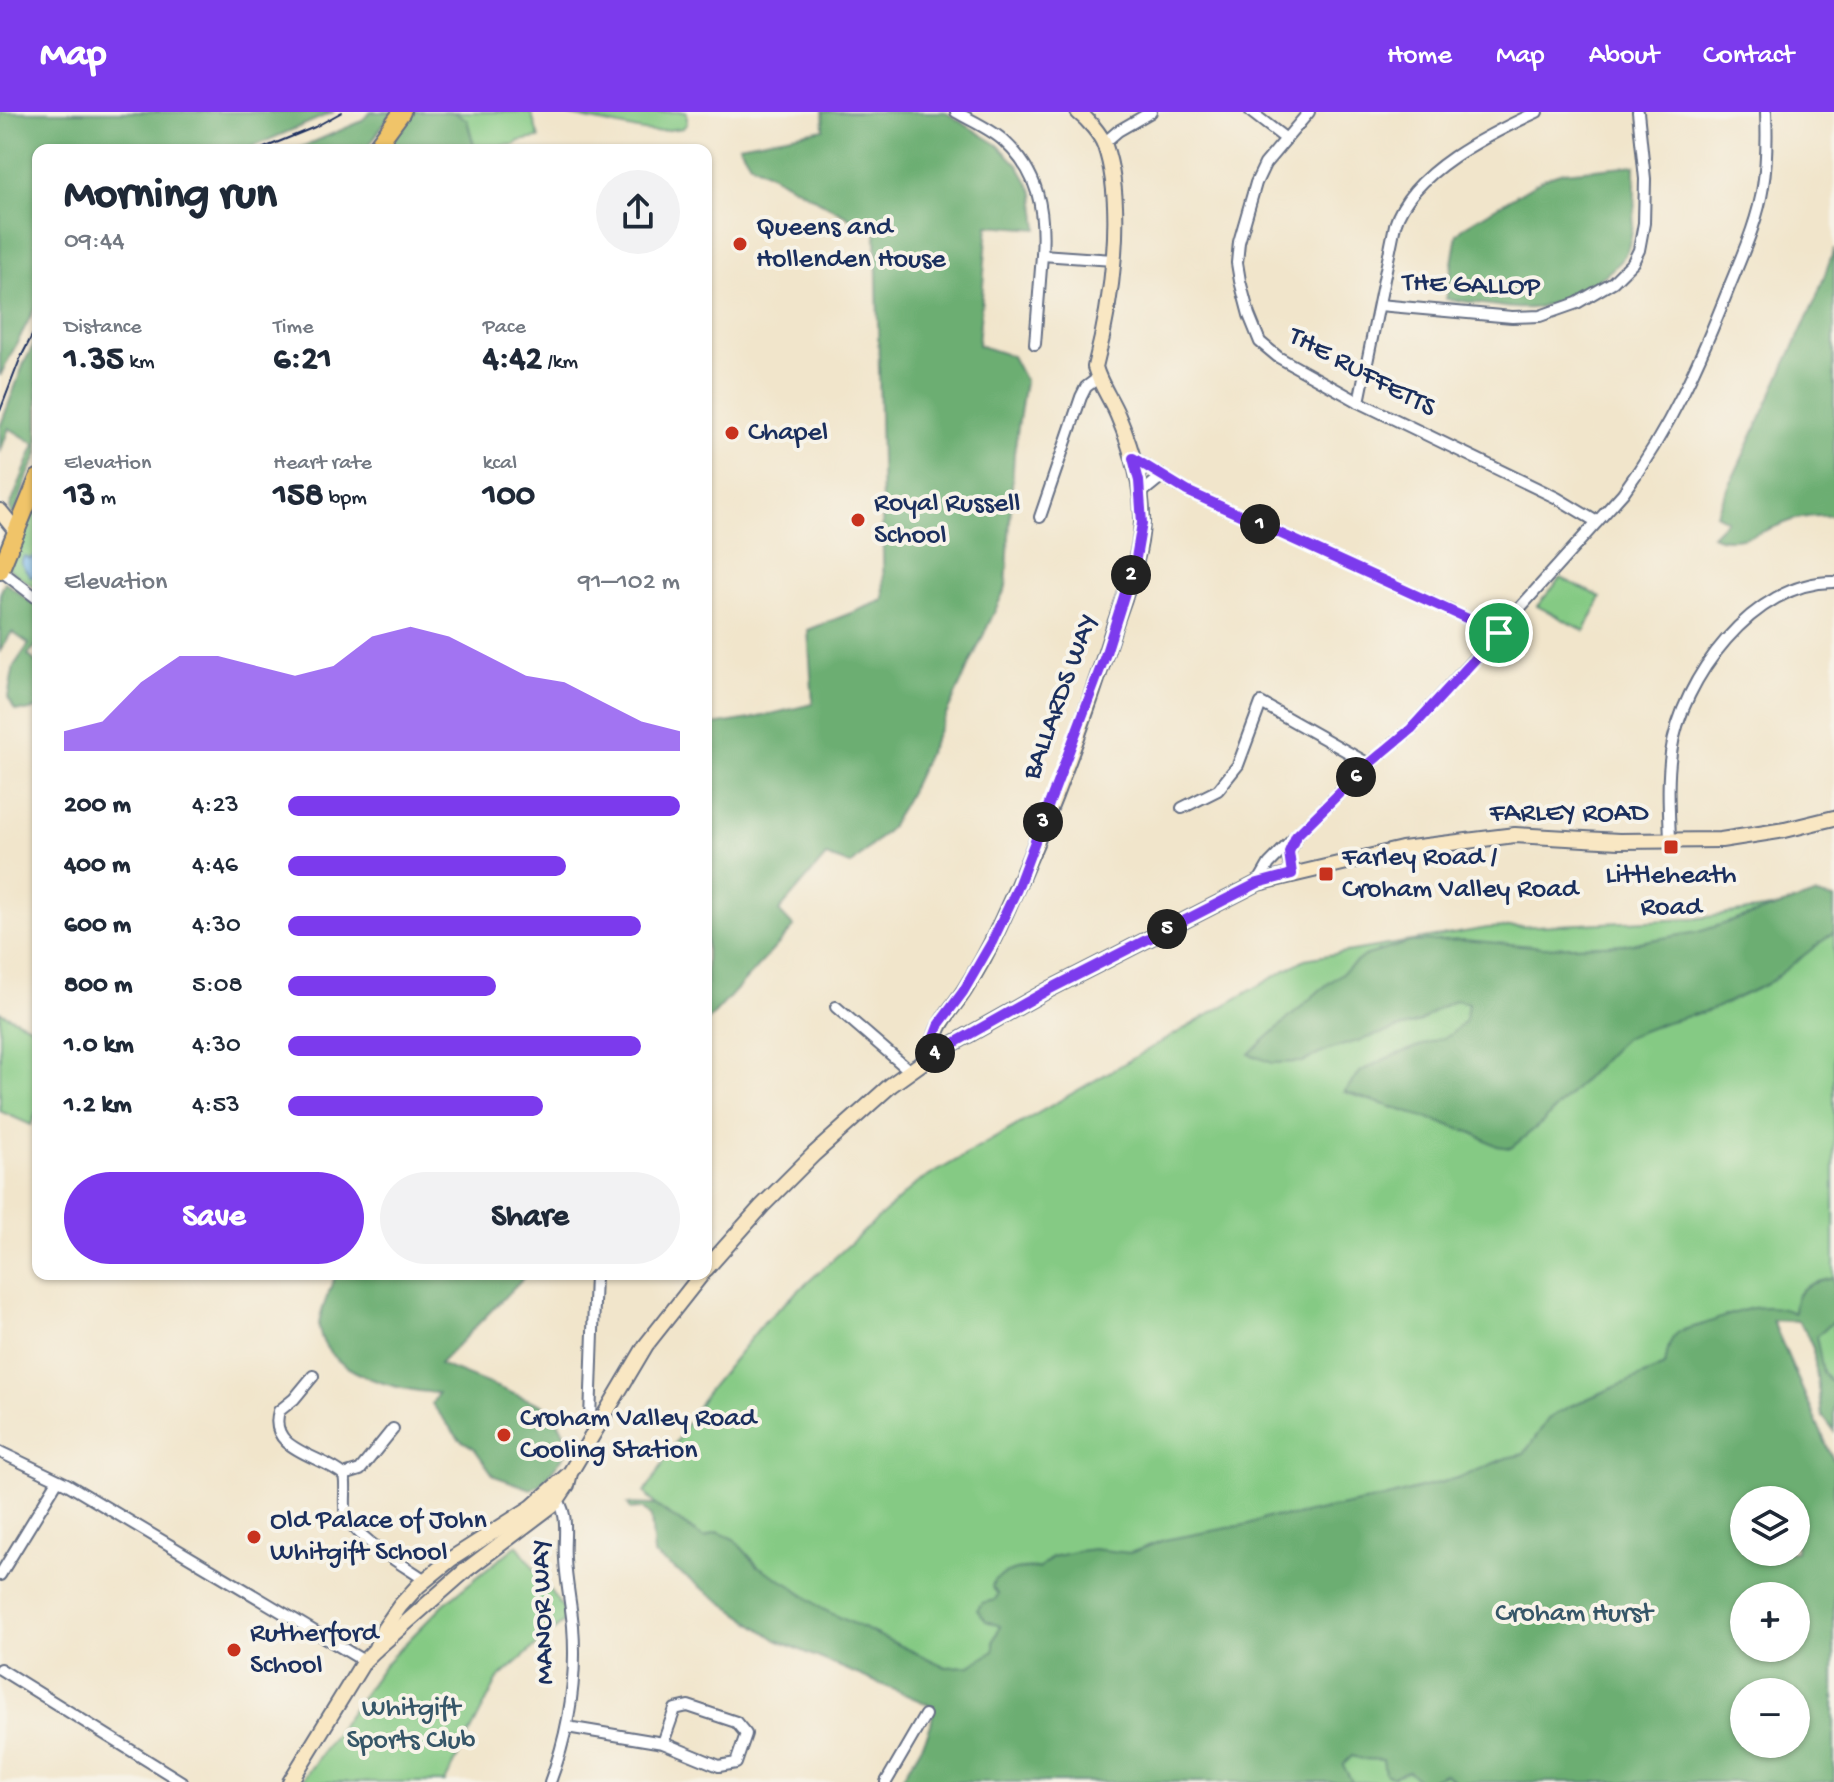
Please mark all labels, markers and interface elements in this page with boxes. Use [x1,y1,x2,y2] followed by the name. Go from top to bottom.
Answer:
[40,34,106,78] text: Map
[1387,40,1452,73] text: Home
[1496,40,1545,73] text: Map
[1589,40,1659,73] text: About
[1703,40,1794,73] text: Contact
[596,170,680,254] button: share
[64,171,277,223] text: Morning run
[756,212,946,277] place label: Queens and Hollenden House
[64,227,125,258] text: 09:44
[731,235,749,253] marker: Queens and Hollenden House
[1400,267,1541,305] street label: THE GALLOP
[64,315,142,341] text: Distance
[273,315,314,341] text: Time
[483,315,526,341] text: Pace
[1281,319,1441,426] street label: THE RUFFETTS
[64,341,124,381] text: 1.35
[273,341,332,381] text: 6:21
[483,341,542,381] text: 4:42
[124,350,155,376] text: km
[542,350,578,376] text: /km
[748,417,828,450] place label: Chapel
[723,424,741,442] marker: Chapel
[64,451,151,477] text: Elevation
[273,451,372,477] text: Heart rate
[483,451,517,477] text: kcal
[64,477,95,517] text: 13
[273,477,324,517] text: 158
[483,477,535,517] text: 100
[95,486,116,512] text: m
[324,486,367,512] text: bpm
[874,488,1021,553] place label: Royal Russell School
[1240,504,1280,544] pin: 1
[849,511,867,529] marker: Royal Russell School
[1256,511,1264,537] text: 1
[1111,555,1151,595] pin: 2
[1126,562,1136,588] text: 2
[64,568,167,599] text: Elevation
[578,568,680,599] text: 91–102 m
[1465,599,1533,667] pin
[1015,610,1106,785] street label: BALLARDS WAY
[1477,611,1521,655] icon: arrive
[1336,757,1376,797] pin: 6
[1350,764,1362,790] text: 6
[64,791,131,822] text: 200 m
[192,791,239,822] text: 4:23
[1488,798,1649,831] street label: FARLEY ROAD
[1023,802,1063,842] pin: 3
[1037,809,1049,835] text: 3
[1662,838,1680,856] marker: Littleheath Road
[1341,842,1581,907] place label: Farley Road / Croham Valley Road
[64,851,130,882] text: 400 m
[192,851,238,882] text: 4:46
[1605,860,1737,925] place label: Littleheath Road
[1317,865,1335,883] marker: Farley Road / Croham Valley Road
[1147,909,1187,949] pin: 5
[64,911,131,942] text: 600 m
[192,911,241,942] text: 4:30
[1161,916,1173,942] text: 5
[64,971,132,1002] text: 800 m
[192,971,243,1002] text: 5:08
[64,1031,134,1062] text: 1.0 km
[192,1031,241,1062] text: 4:30
[915,1033,955,1073] pin: 4
[930,1040,940,1066] text: 4
[64,1091,132,1122] text: 1.2 km
[192,1091,240,1122] text: 4:53
[64,1172,364,1264] button: Save
[380,1172,680,1264] button: Share
[520,1403,759,1468] place label: Croham Valley Road Cooling Station
[495,1426,513,1444] marker: Croham Valley Road Cooling Station
[1730,1486,1810,1758] map controls
[1730,1486,1810,1566] button: layers
[270,1505,488,1570] place label: Old Palace of John Whitgift School
[245,1528,263,1546] marker: Old Palace of John Whitgift School
[525,1539,563,1685] street label: MANOR WAY
[1730,1582,1810,1662] button: +
[1495,1598,1655,1631] park label: Croham Hurst
[250,1618,381,1683] place label: Rutherford School
[225,1641,243,1659] marker: Rutherford School
[1730,1678,1810,1758] button: −
[347,1693,476,1758] park label: Whitgift Sports Club

